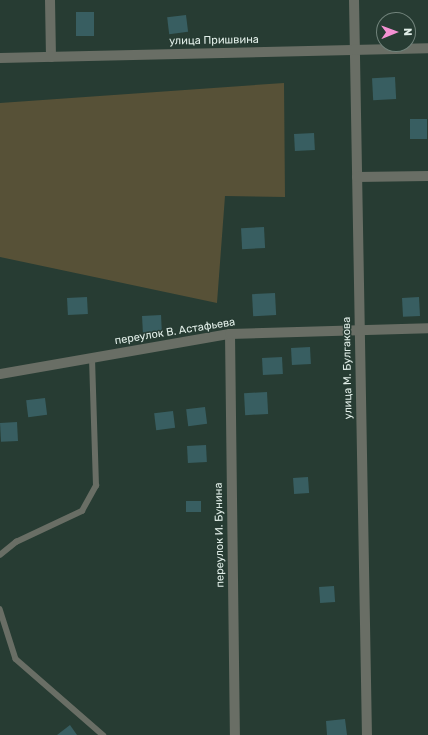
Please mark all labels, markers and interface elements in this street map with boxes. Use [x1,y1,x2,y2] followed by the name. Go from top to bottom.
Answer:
[376,12,416,52] north arrow
[401,28,414,36] text: N
[169,34,259,48] street label: улица Пришвина
[114,316,236,348] street label: переулок В. Астафьева
[341,317,355,419] street label: улица М. Булгакова
[212,482,228,588] street label: переулок И. Бунина

